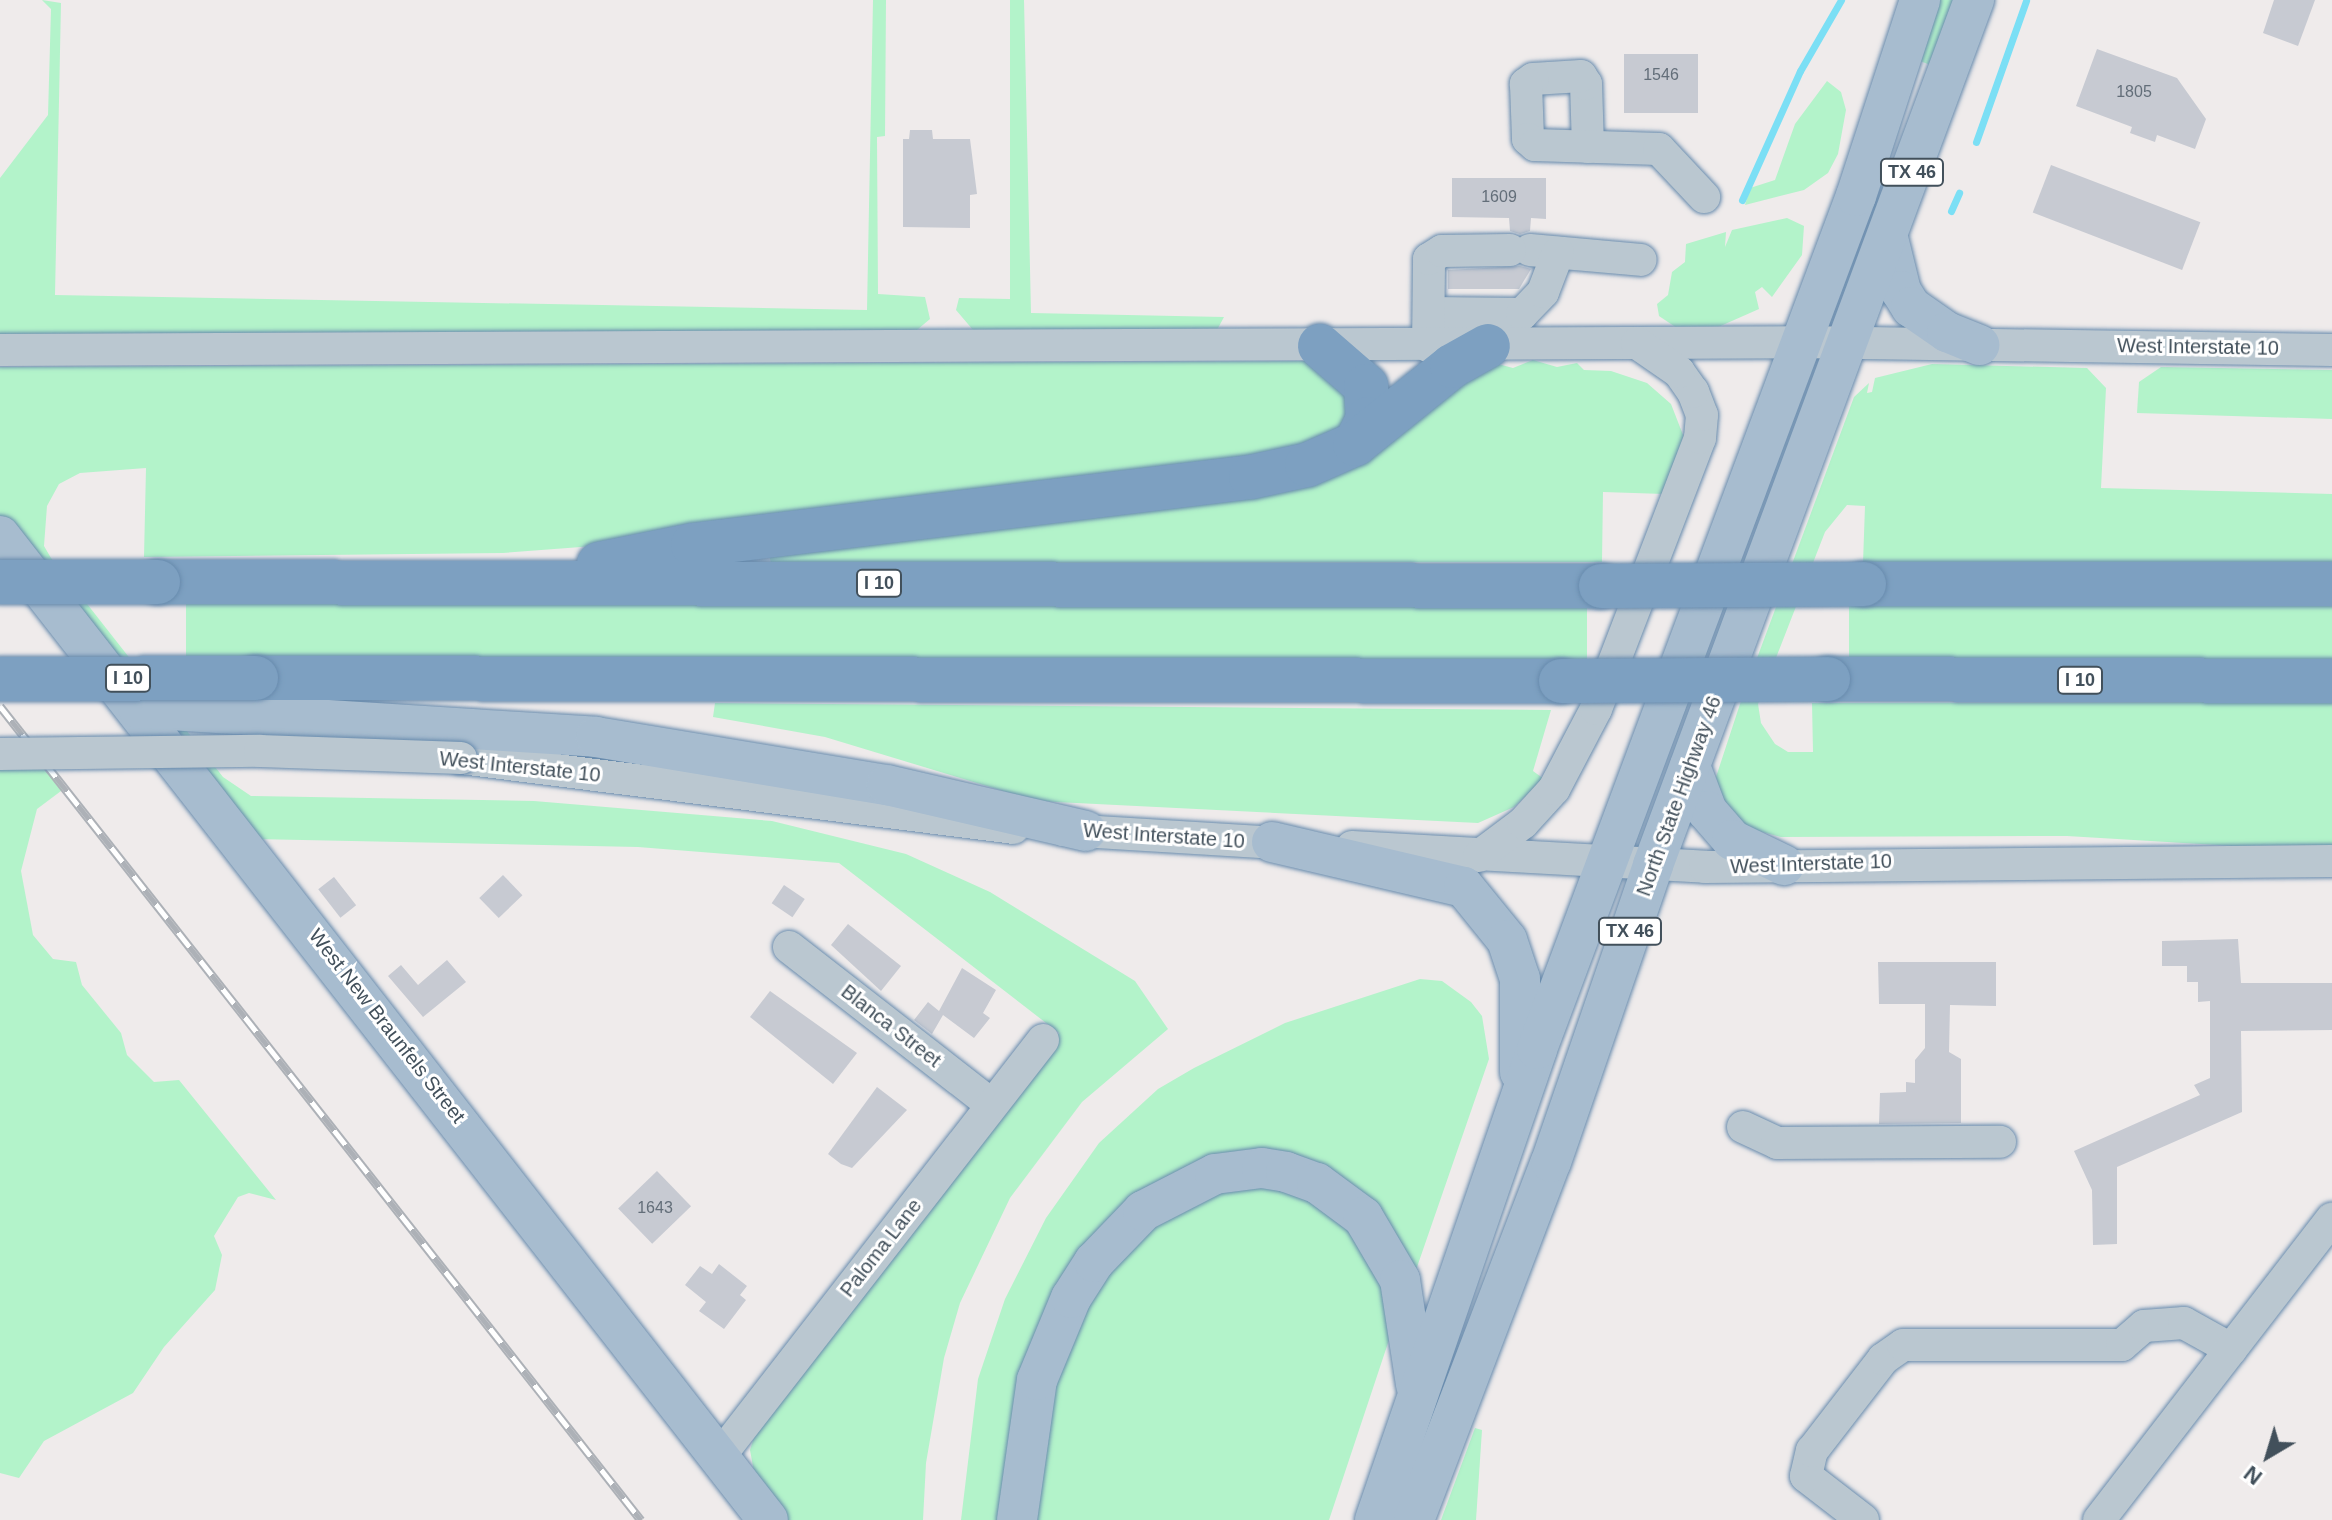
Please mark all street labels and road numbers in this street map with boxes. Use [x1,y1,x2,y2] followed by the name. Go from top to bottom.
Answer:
[1878,158,1946,186] road number: TX 46
[2117,334,2279,360] street label: West Interstate 10
[855,569,903,597] road number: I 10
[104,664,152,692] road number: I 10
[2056,666,2104,694] road number: I 10
[1632,693,1726,899] street label: North State Highway 46
[438,747,602,787] street label: West Interstate 10
[1082,818,1246,854] street label: West Interstate 10
[1730,849,1892,879] street label: West Interstate 10
[1596,917,1664,945] road number: TX 46
[304,924,470,1128] street label: West New Braunfels Street
[836,980,946,1072] street label: Blanca Street
[835,1194,927,1302] street label: Paloma Lane

